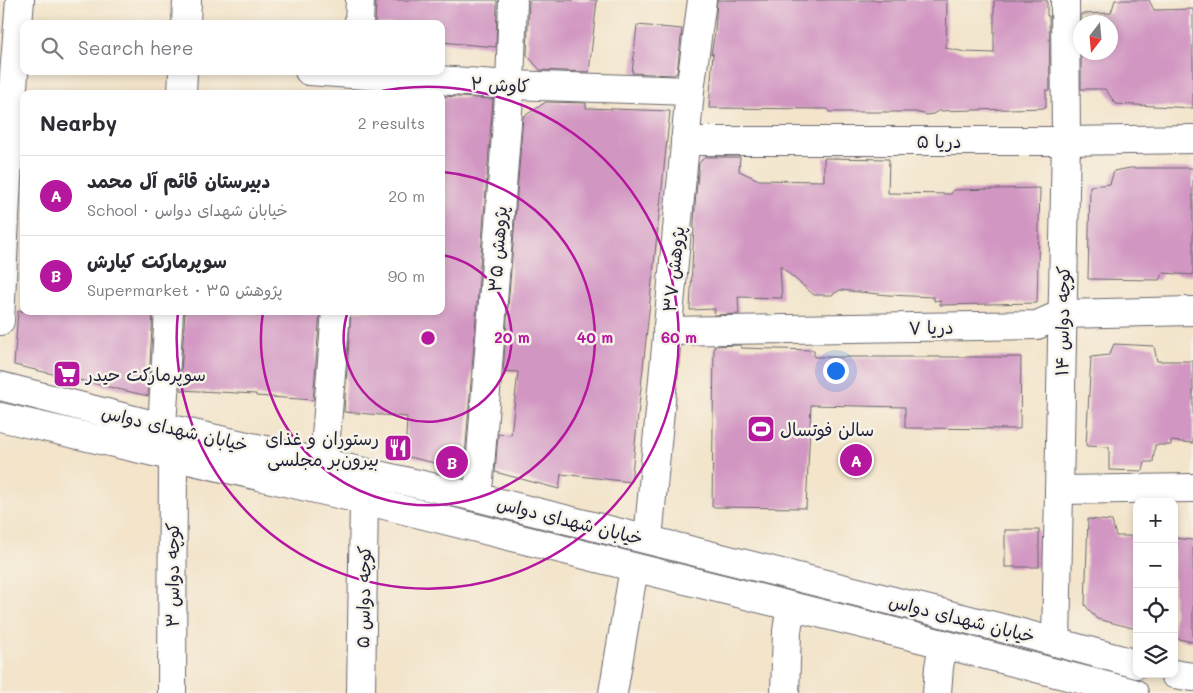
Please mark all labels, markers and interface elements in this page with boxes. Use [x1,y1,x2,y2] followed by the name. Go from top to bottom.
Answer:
[1073,15,1118,60] north arrow
[20,20,445,75] search box
[38,34,66,62] icon: search
[78,35,194,60] text: Search here
[470,70,530,98] street label: کاوش ۲
[40,109,117,136] text: Nearby
[358,112,425,133] text: 2 results
[916,129,962,153] street label: دریا ۵
[87,168,270,193] text: دبیرستان قائم آل محمد
[50,185,62,206] text: A
[388,185,425,206] text: 20 m
[87,199,288,220] text: School · خیابان شهدای دواس
[482,205,513,293] street label: پژوهش ۳۵
[657,225,690,313] street label: پژوهش ۳۷
[87,248,227,273] text: سوپرمارکت کیارش
[51,265,61,286] text: B
[388,265,425,286] text: 90 m
[1049,265,1076,376] street label: کوچه دواس ۱۴
[87,279,283,300] text: Supermarket · پژوهش ۳۵
[908,315,954,339] street label: دریا ۷
[494,327,530,347] text: 20 m
[577,327,613,347] text: 40 m
[661,327,697,347] text: 60 m
[419,329,437,347] centre of rings
[823,358,849,384] your location
[52,359,82,389] supermarket icon: سوپرمارکت حیدر
[84,362,206,387] place label: سوپرمارکت حیدر
[99,399,251,457] street label: خیابان شهدای دواس
[746,414,776,444] sports icon: سالن فوتسال
[780,417,874,441] place label: سالن فوتسال
[265,426,379,471] place label: رستوران و غذای بیرون‌بر مجلسی
[383,433,413,463] restaurant icon: رستوران و غذای بیرون‌بر مجلسی
[840,441,872,479] pin: A
[436,443,468,481] pin: B
[494,490,646,550] street label: خیابان شهدای دواس
[1133,498,1178,678] map controls
[1133,498,1178,543] button: +
[160,522,185,628] street label: کوچه دواس ۳
[1133,543,1178,588] button: −
[350,545,377,649] street label: کوچه دواس ۵
[886,588,1038,648] street label: خیابان شهدای دواس
[1133,588,1178,633] button: locate
[1133,633,1178,678] button: layers

